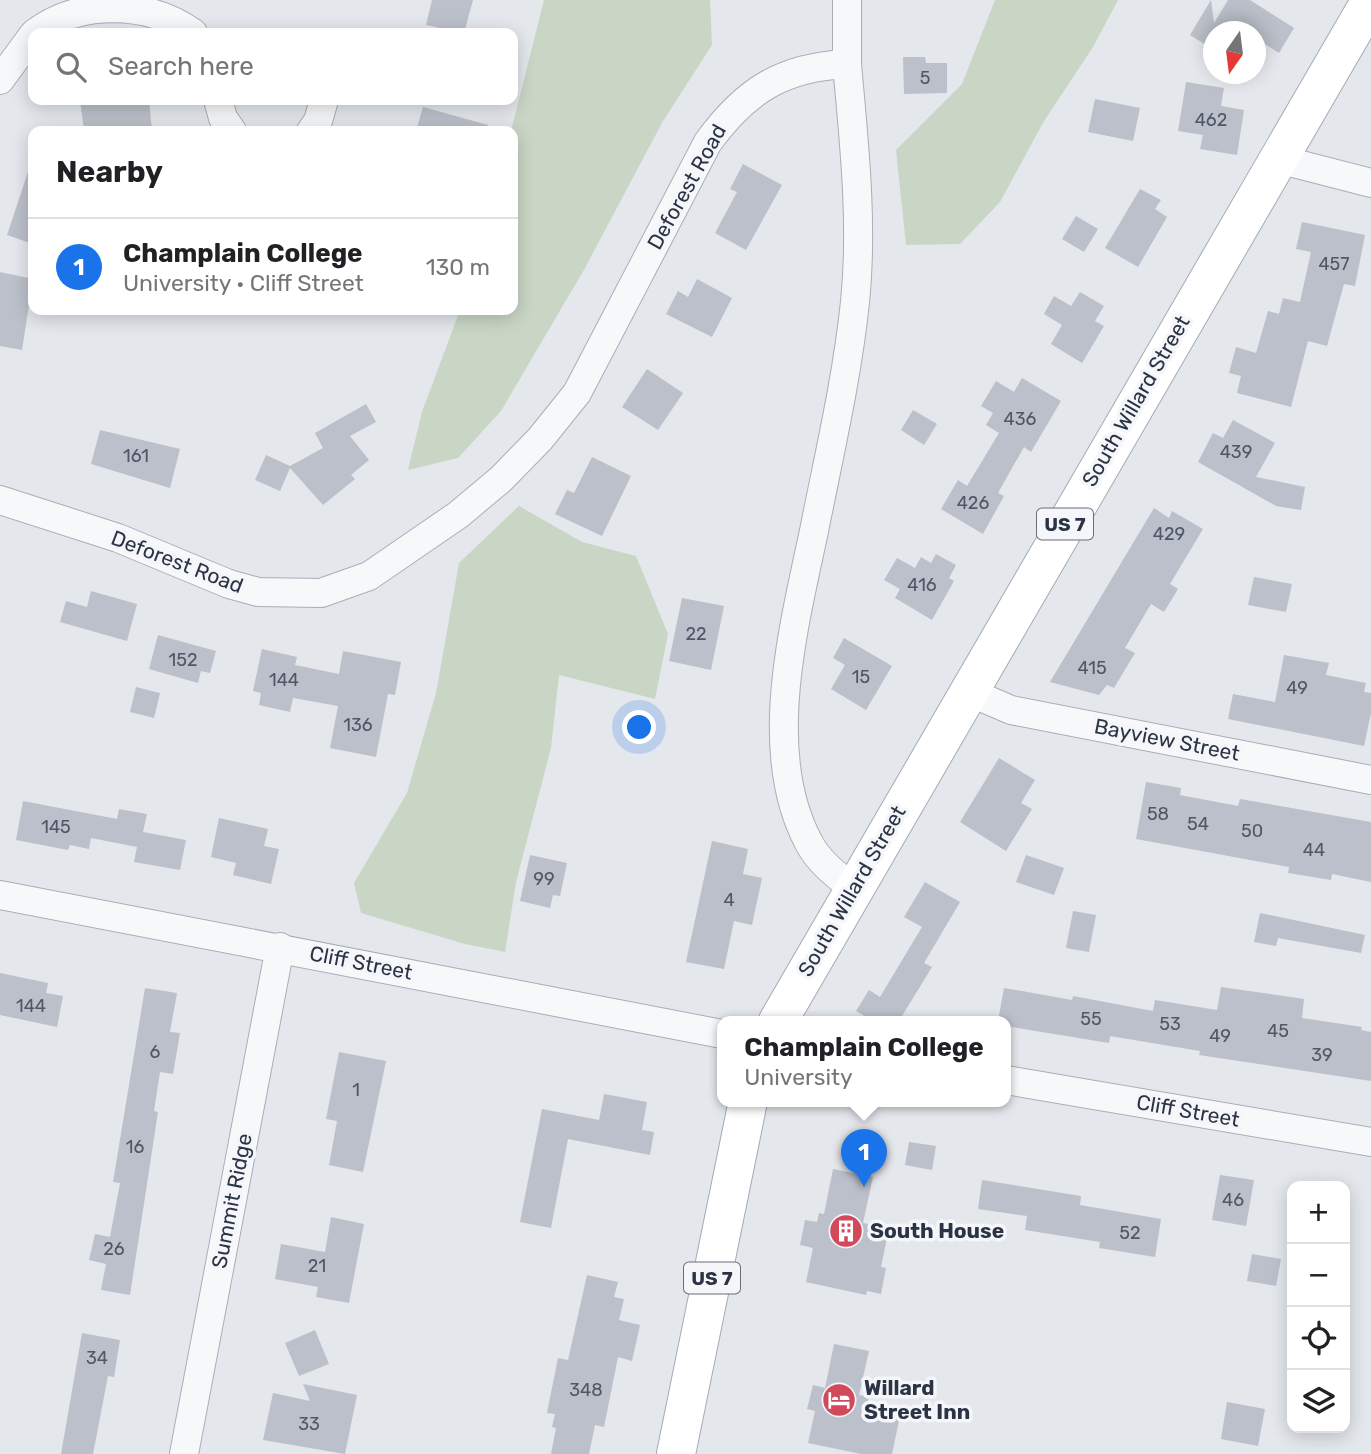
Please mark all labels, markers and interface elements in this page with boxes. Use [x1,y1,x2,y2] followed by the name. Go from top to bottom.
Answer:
[1203,21,1266,84] north arrow
[28,28,518,105] search box
[52,48,90,86] icon: search
[108,51,254,82] text: Search here
[920,67,930,89] house number: 5
[1195,109,1227,131] house number: 462
[642,120,731,254] street label: Deforest Road
[56,154,163,190] text: Nearby
[123,238,363,269] text: Champlain College
[73,253,85,281] text: 1
[426,253,490,281] text: 130 m
[1318,253,1350,275] house number: 457
[123,269,364,297] text: University · Cliff Street
[1076,311,1195,491] street label: South Willard Street
[1004,408,1037,430] house number: 436
[1220,441,1252,463] house number: 439
[123,445,149,467] house number: 161
[957,492,989,514] house number: 426
[1037,509,1093,540] road number: US 7
[1153,523,1185,545] house number: 429
[108,525,247,598] street label: Deforest Road
[907,574,937,596] house number: 416
[685,623,707,645] house number: 22
[169,649,197,671] house number: 152
[1077,657,1107,679] house number: 415
[852,666,870,688] house number: 15
[269,669,299,691] house number: 144
[1286,677,1308,699] house number: 49
[622,710,656,744] your location
[1092,713,1242,766] street label: Bayview Street
[343,714,373,736] house number: 136
[792,801,911,981] street label: South Willard Street
[1147,803,1169,825] house number: 58
[1187,813,1209,835] house number: 54
[41,816,71,838] house number: 145
[1241,820,1263,842] house number: 50
[1303,839,1325,861] house number: 44
[533,868,555,890] house number: 99
[723,889,735,911] house number: 4
[308,940,415,985] street label: Cliff Street
[16,995,46,1017] house number: 144
[1080,1008,1102,1030] house number: 55
[1159,1013,1181,1035] house number: 53
[717,1016,1011,1107] popup
[1267,1020,1289,1042] house number: 45
[1209,1025,1231,1047] house number: 49
[744,1032,984,1063] text: Champlain College
[150,1041,161,1063] house number: 6
[1311,1044,1333,1066] house number: 39
[744,1063,853,1091] text: University
[352,1079,360,1101] house number: 1
[1135,1089,1242,1132] street label: Cliff Street
[841,1129,887,1187] pin: 1
[206,1131,257,1271] street label: Summit Ridge
[126,1136,144,1158] house number: 16
[1287,1181,1350,1433] map controls
[1287,1181,1350,1244] button: +
[1222,1189,1244,1211] house number: 46
[827,1212,865,1250] building icon: South House
[870,1218,1004,1243] place label: South House
[1119,1222,1141,1244] house number: 52
[103,1238,125,1260] house number: 26
[1287,1244,1350,1307] button: −
[308,1255,326,1277] house number: 21
[684,1262,740,1294] road number: US 7
[1287,1307,1350,1370] button: locate
[86,1347,108,1369] house number: 34
[1287,1370,1350,1433] button: layers
[864,1375,970,1424] place label: Willard Street Inn
[569,1379,603,1401] house number: 348
[820,1381,858,1419] hotel icon: Willard Street Inn
[298,1413,320,1435] house number: 33

